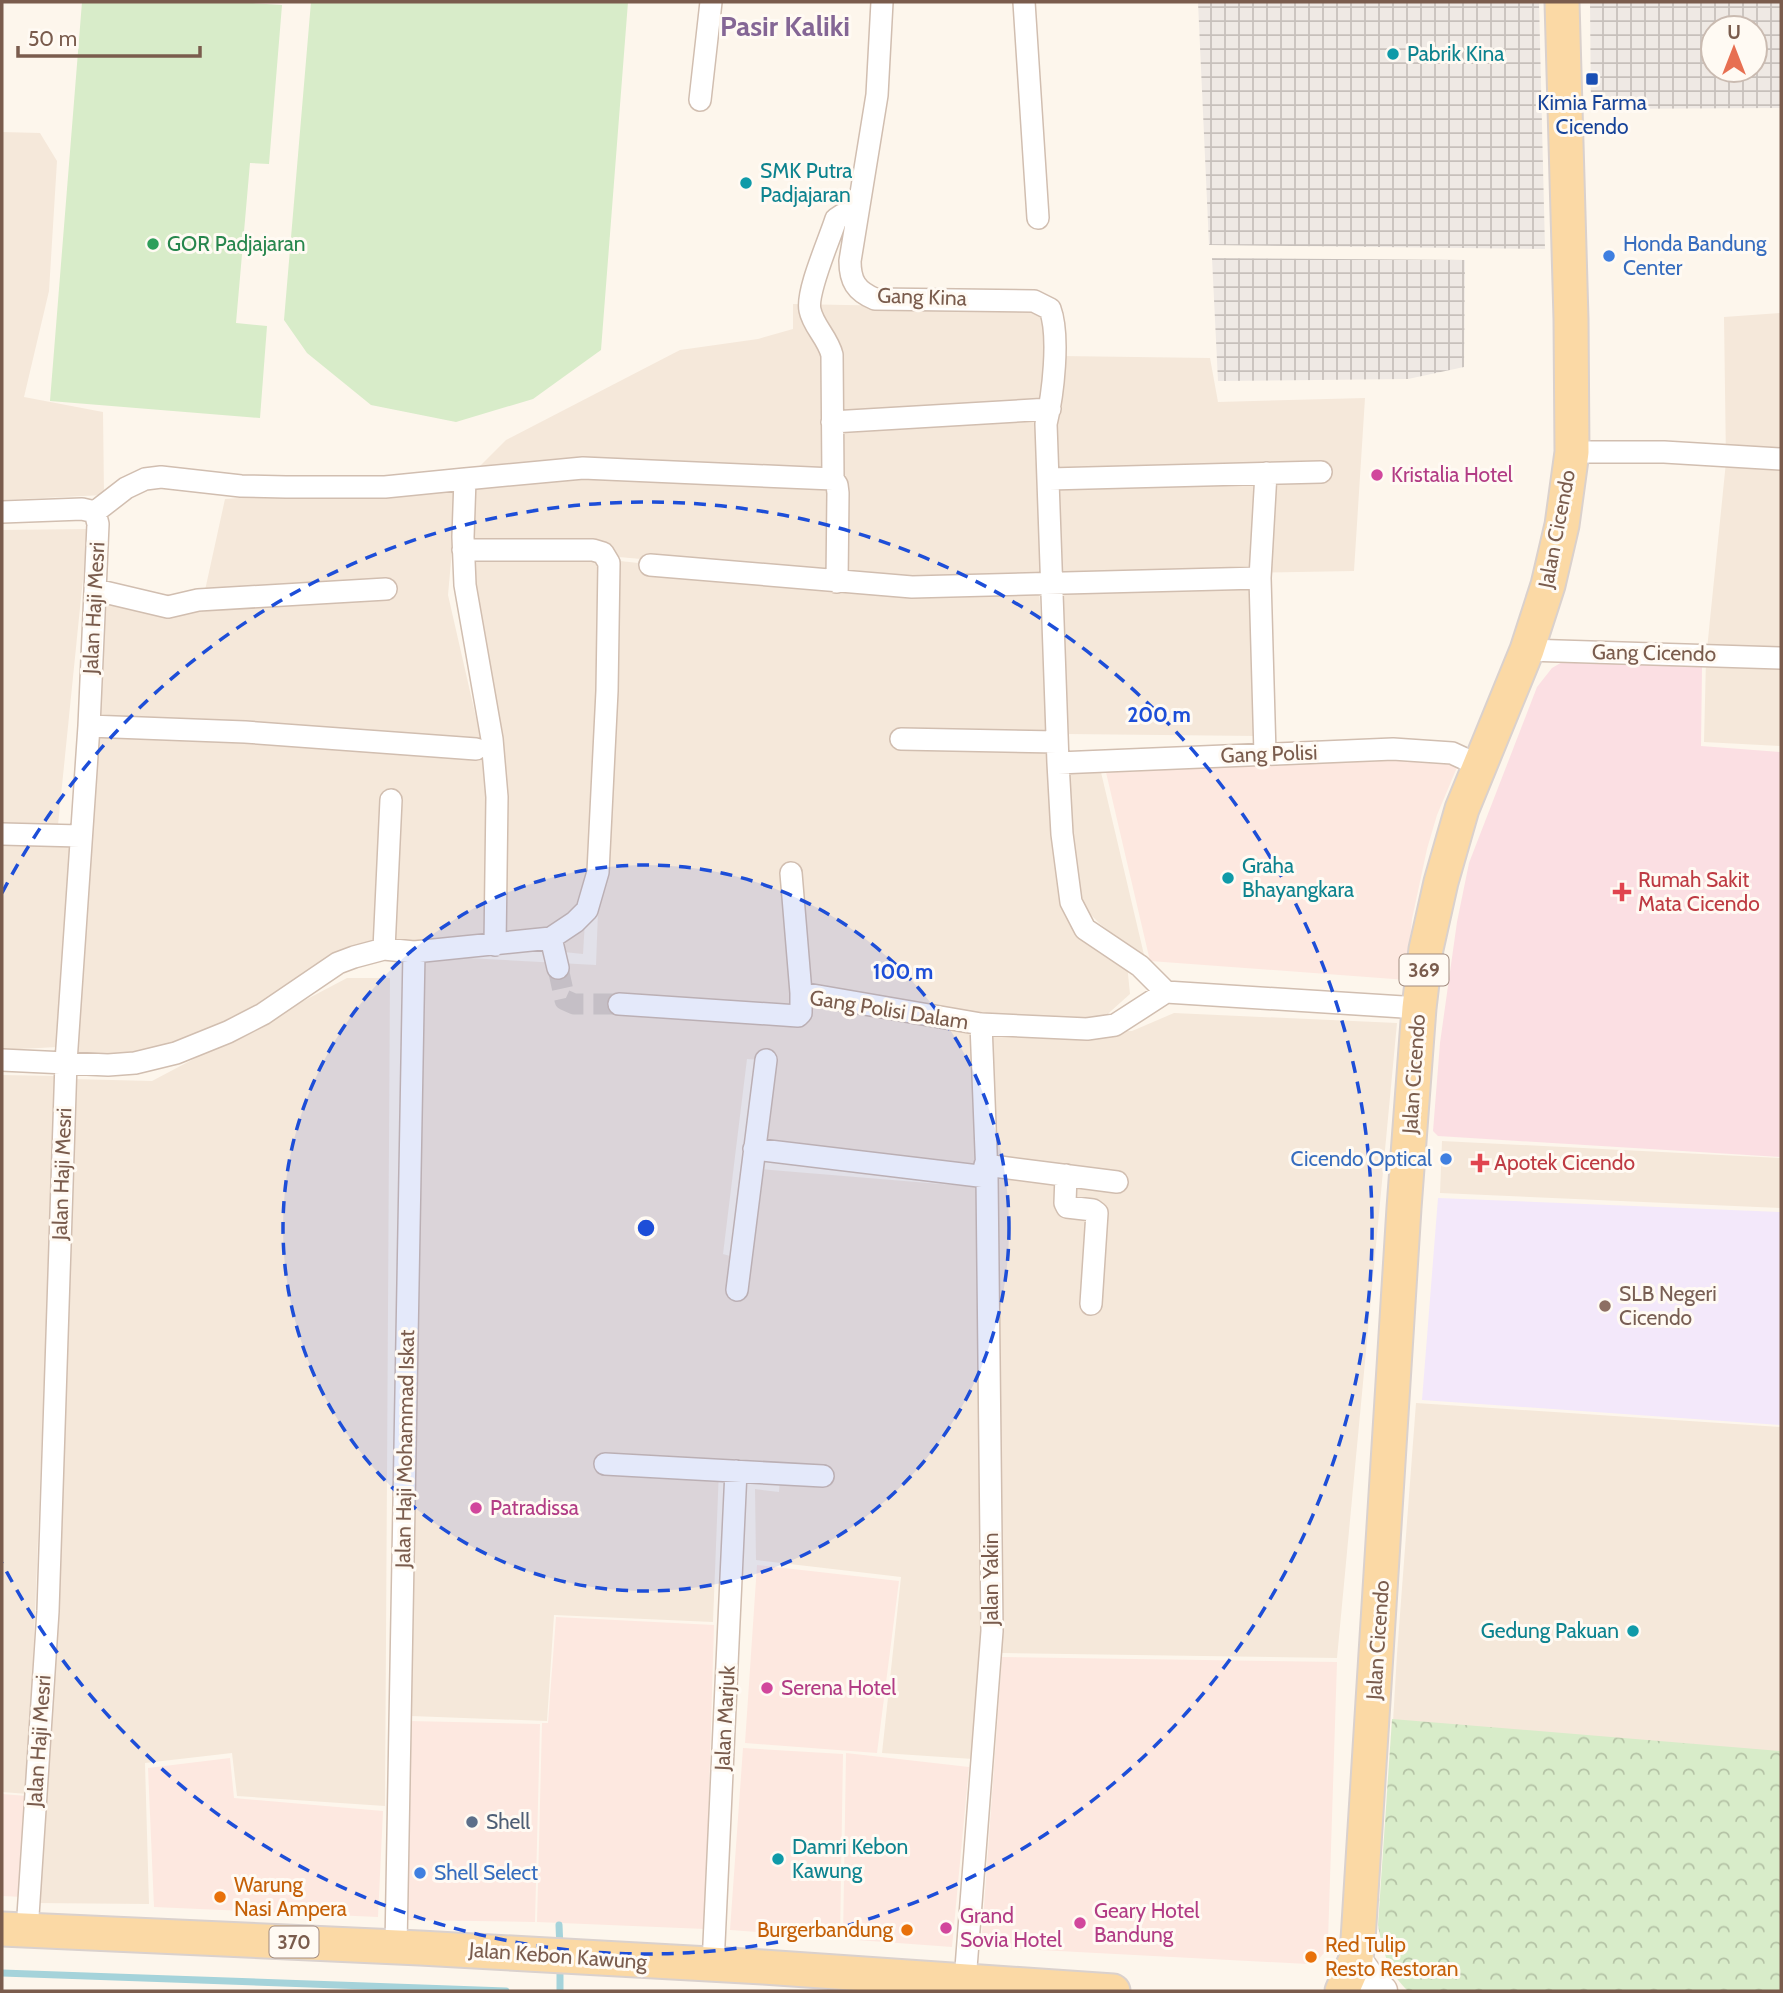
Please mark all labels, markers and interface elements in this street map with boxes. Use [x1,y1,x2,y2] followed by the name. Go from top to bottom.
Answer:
[720,9,850,43] district label: Pasir Kaliki
[18,14,200,58] scale bar
[1699,14,1769,84] north arrow
[1727,21,1741,44] text: U
[28,26,77,51] text: 50 m
[1407,41,1504,66] place label: Pabrik Kina
[1385,46,1401,62] marker: Pabrik Kina
[1584,71,1600,87] marker: Kimia Farma Cicendo
[1537,90,1647,139] place label: Kimia Farma Cicendo
[760,158,852,208] place label: SMK Putra Padjajaran
[738,175,754,191] marker: SMK Putra Padjajaran
[167,231,306,257] place label: GOR Padjajaran
[1623,231,1767,280] place label: Honda Bandung Center
[145,236,161,252] marker: GOR Padjajaran
[1601,248,1617,264] marker: Honda Bandung Center
[877,282,967,311] street label: Gang Kina
[1391,462,1513,487] place label: Kristalia Hotel
[1369,467,1385,483] marker: Kristalia Hotel
[1533,468,1580,591] street label: Jalan Cicendo
[78,541,110,676] street label: Jalan Haji Mesri
[1592,639,1716,666] street label: Gang Cicendo
[1127,702,1191,727] text: 200 m
[1220,739,1318,768] street label: Gang Polisi
[1242,853,1354,902] place label: Graha Bhayangkara
[1638,867,1760,916] place label: Rumah Sakit Mata Cicendo
[1220,870,1236,886] marker: Graha Bhayangkara
[1612,882,1632,902] marker: Rumah Sakit Mata Cicendo
[1400,954,1448,986] road number: 369
[873,959,933,984] text: 100 m
[808,985,970,1034] street label: Gang Polisi Dalam
[1397,1013,1430,1136] street label: Jalan Cicendo
[47,1107,77,1242] street label: Jalan Haji Mesri
[1290,1146,1432,1171] place label: Cicendo Optical
[1494,1150,1635,1175] place label: Apotek Cicendo
[1438,1151,1454,1167] marker: Cicendo Optical
[1472,1155,1488,1171] marker: Apotek Cicendo
[634,1216,658,1240] centre of rings
[1619,1281,1717,1330] place label: SLB Negeri Cicendo
[1597,1298,1613,1314] marker: SLB Negeri Cicendo
[390,1330,420,1569] street label: Jalan Haji Mohammad Iskat
[490,1495,579,1520] place label: Patradissa
[468,1500,484,1516] marker: Patradissa
[978,1533,1003,1626] street label: Jalan Yakin
[1361,1579,1394,1702] street label: Jalan Cicendo
[1481,1618,1619,1643] place label: Gedung Pakuan
[1625,1623,1641,1639] marker: Gedung Pakuan
[709,1664,741,1772] street label: Jalan Marjuk
[21,1674,57,1809] street label: Jalan Haji Mesri
[781,1675,896,1700] place label: Serena Hotel
[759,1680,775,1696] marker: Serena Hotel
[486,1809,530,1834] place label: Shell
[464,1814,480,1830] marker: Shell
[792,1834,908,1883] place label: Damri Kebon Kawung
[770,1851,786,1867] marker: Damri Kebon Kawung
[434,1860,538,1885] place label: Shell Select
[412,1865,428,1881] marker: Shell Select
[234,1872,347,1921] place label: Warung Nasi Ampera
[212,1889,228,1905] marker: Warung Nasi Ampera
[1094,1898,1199,1947] place label: Geary Hotel Bandung
[960,1903,1062,1952] place label: Grand Sovia Hotel
[1072,1915,1088,1931] marker: Geary Hotel Bandung
[757,1917,894,1942] place label: Burgerbandung
[938,1920,954,1936] marker: Grand Sovia Hotel
[899,1922,915,1938] marker: Burgerbandung
[270,1926,318,1958] road number: 370
[1325,1932,1459,1981] place label: Red Tulip Resto Restoran
[467,1937,648,1974] street label: Jalan Kebon Kawung
[1303,1949,1319,1965] marker: Red Tulip Resto Restoran

